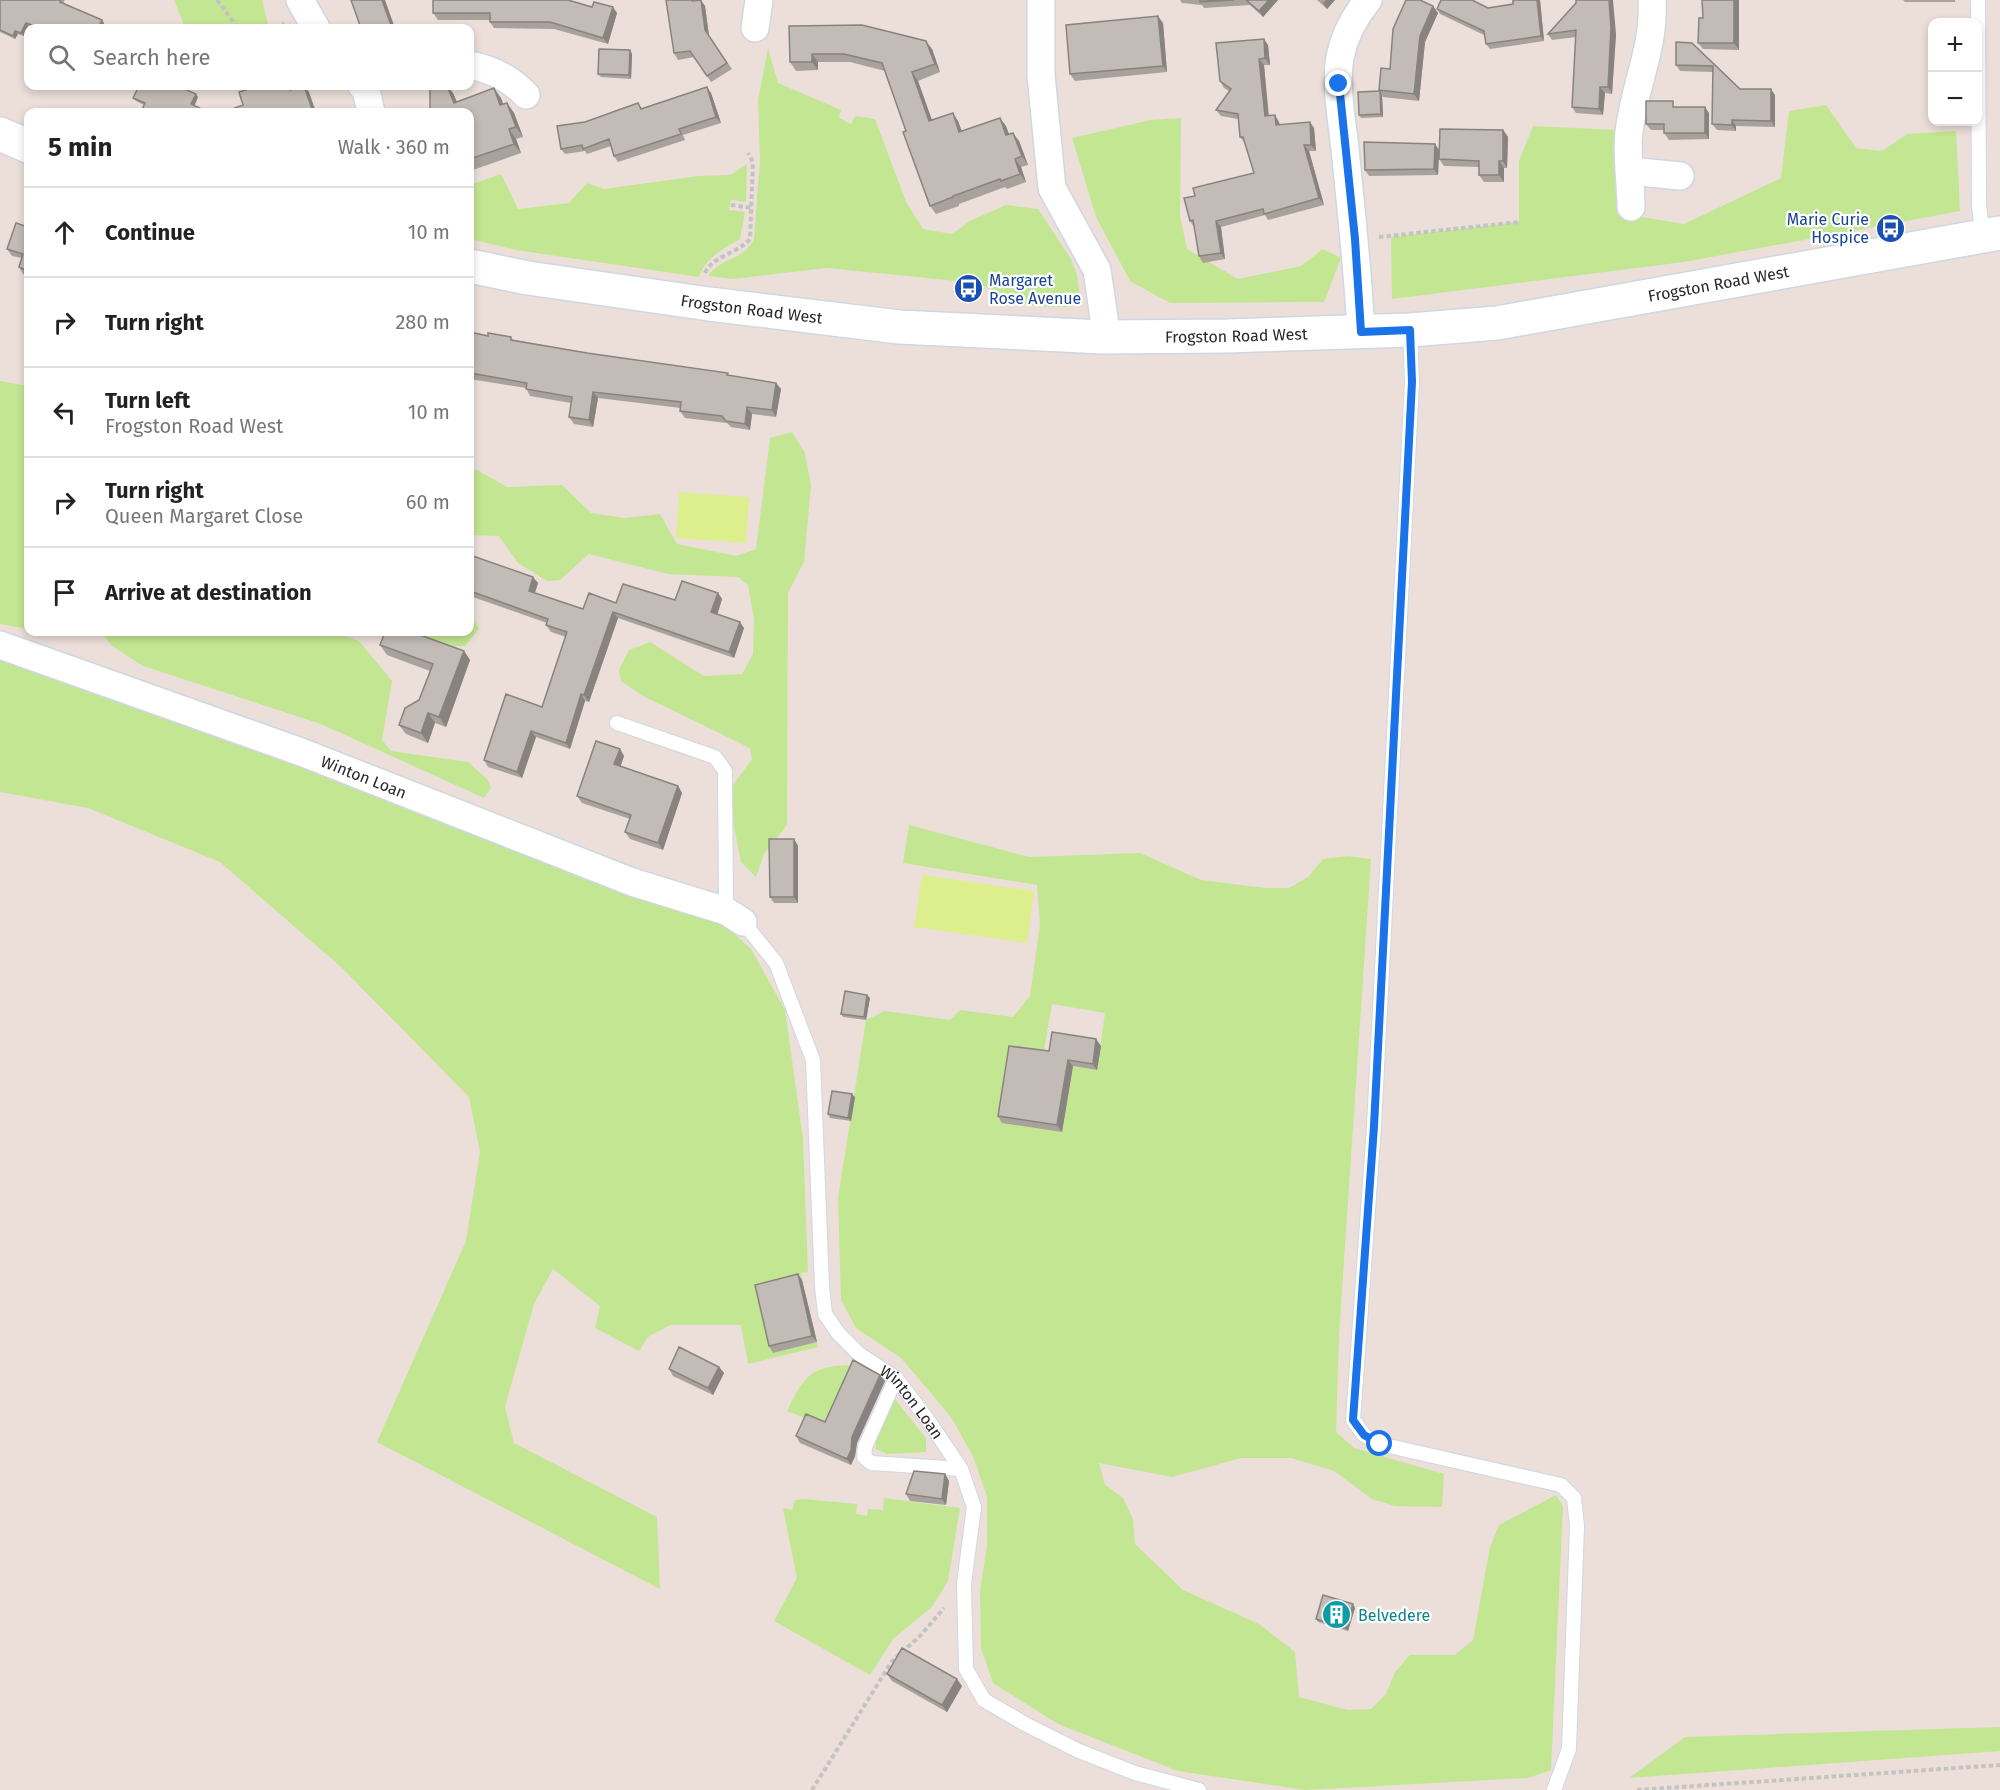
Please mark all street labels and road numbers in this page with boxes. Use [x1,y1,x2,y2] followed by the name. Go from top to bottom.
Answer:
[1646,261,1791,305] street label: Frogston Road West
[679,291,824,327] street label: Frogston Road West
[1165,324,1308,346] street label: Frogston Road West
[318,751,409,802] street label: Winton Loan
[877,1361,948,1443] street label: Winton Loan

